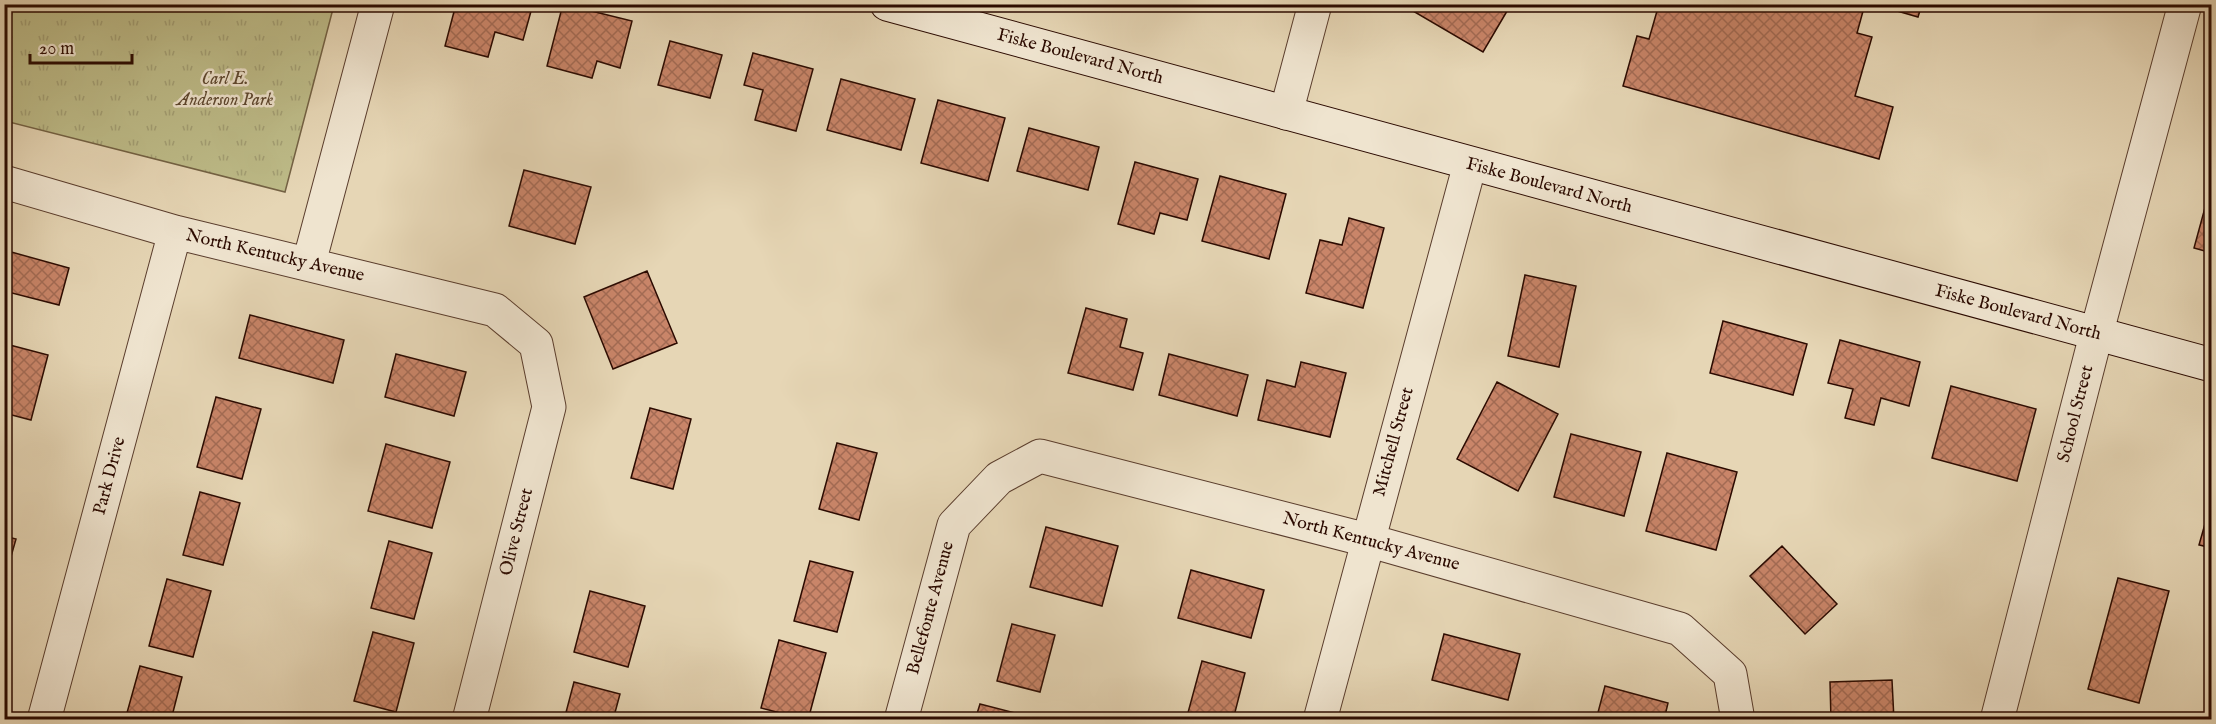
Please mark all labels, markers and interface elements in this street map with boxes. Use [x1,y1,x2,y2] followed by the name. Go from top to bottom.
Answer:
[994,24,1166,90] street label: Fiske Boulevard North
[30,27,132,65] scale bar
[39,38,74,61] text: 20 m
[175,68,273,112] park label: Carl E. Anderson Park
[1463,153,1635,219] street label: Fiske Boulevard North
[184,224,366,288] street label: North Kentucky Avenue
[1932,280,2104,346] street label: Fiske Boulevard North
[2053,363,2099,465] street label: School Street
[1368,385,1420,499] street label: Mitchell Street
[89,434,131,518] street label: Park Drive
[495,486,539,578] street label: Olive Street
[1280,507,1462,577] street label: North Kentucky Avenue
[902,539,960,677] street label: Bellefonte Avenue

